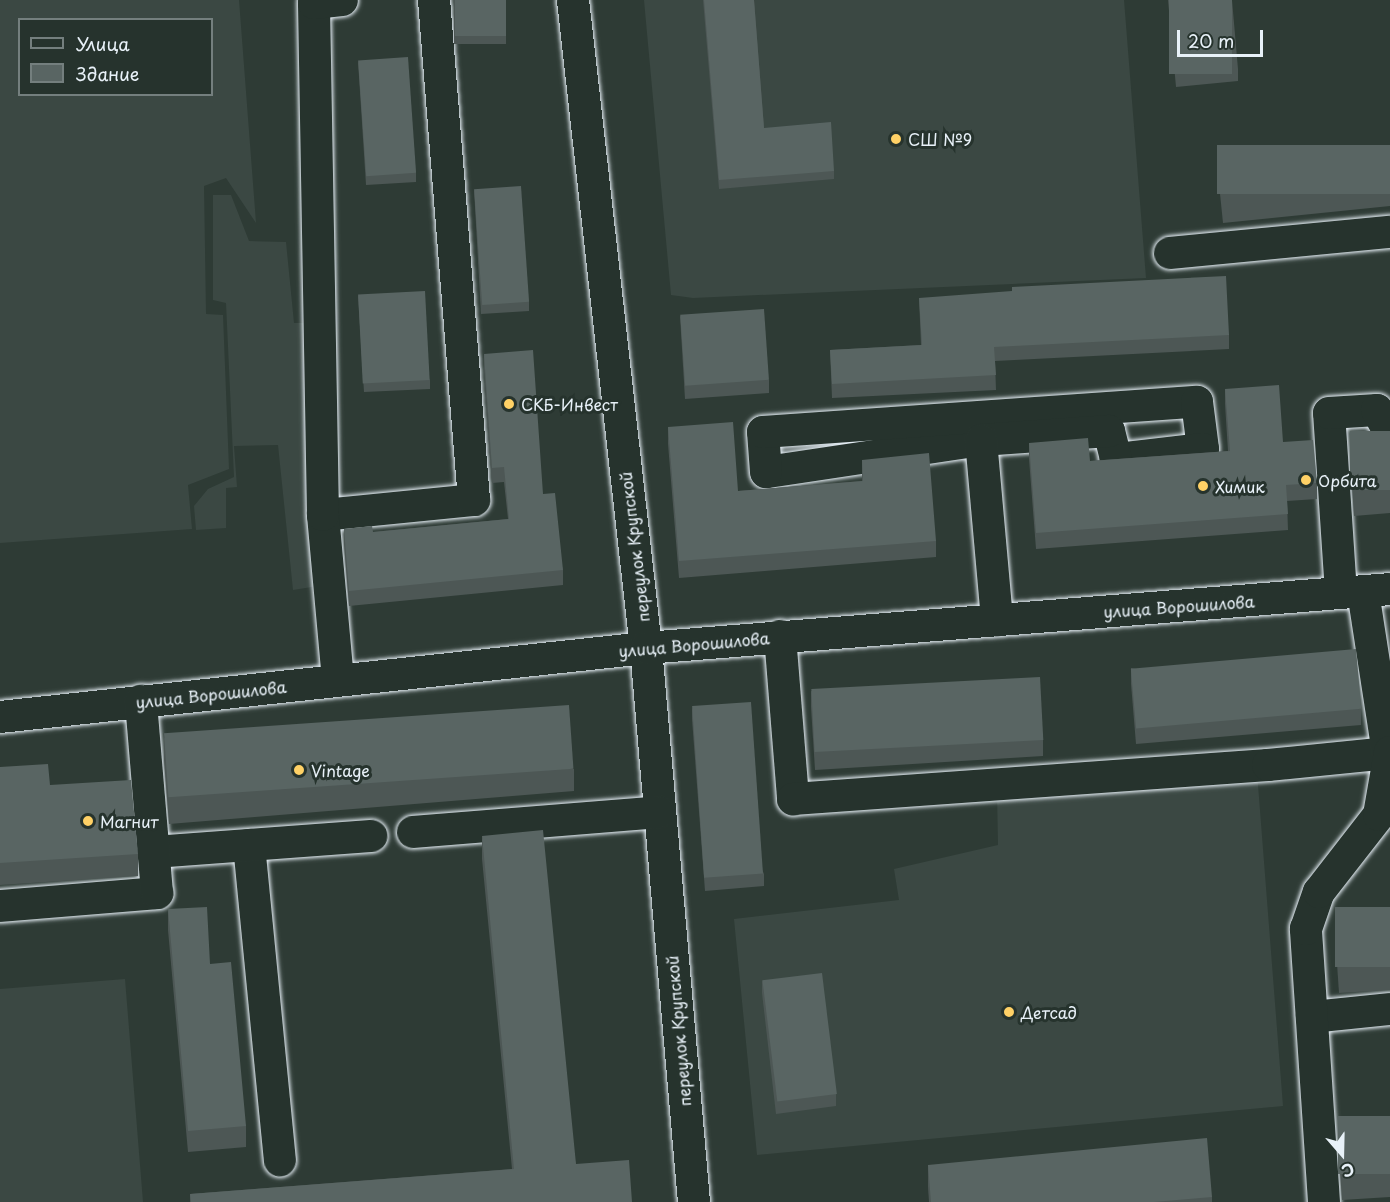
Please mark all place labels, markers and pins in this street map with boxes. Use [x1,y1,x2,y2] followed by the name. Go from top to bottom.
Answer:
[908,129,972,149] place label: СШ №9
[889,132,903,146] marker: СШ №9
[521,394,618,414] place label: СКБ-Инвест
[502,397,516,411] marker: СКБ-Инвест
[1318,470,1377,490] place label: Орбита
[1299,473,1313,487] marker: Орбита
[1215,476,1265,496] place label: Химик
[1196,479,1210,493] marker: Химик
[311,760,370,780] place label: Vintage
[292,763,306,777] marker: Vintage
[100,811,159,831] place label: Магнит
[81,814,95,828] marker: Магнит
[1021,1002,1077,1022] place label: Детсад
[1002,1005,1016,1019] marker: Детсад

